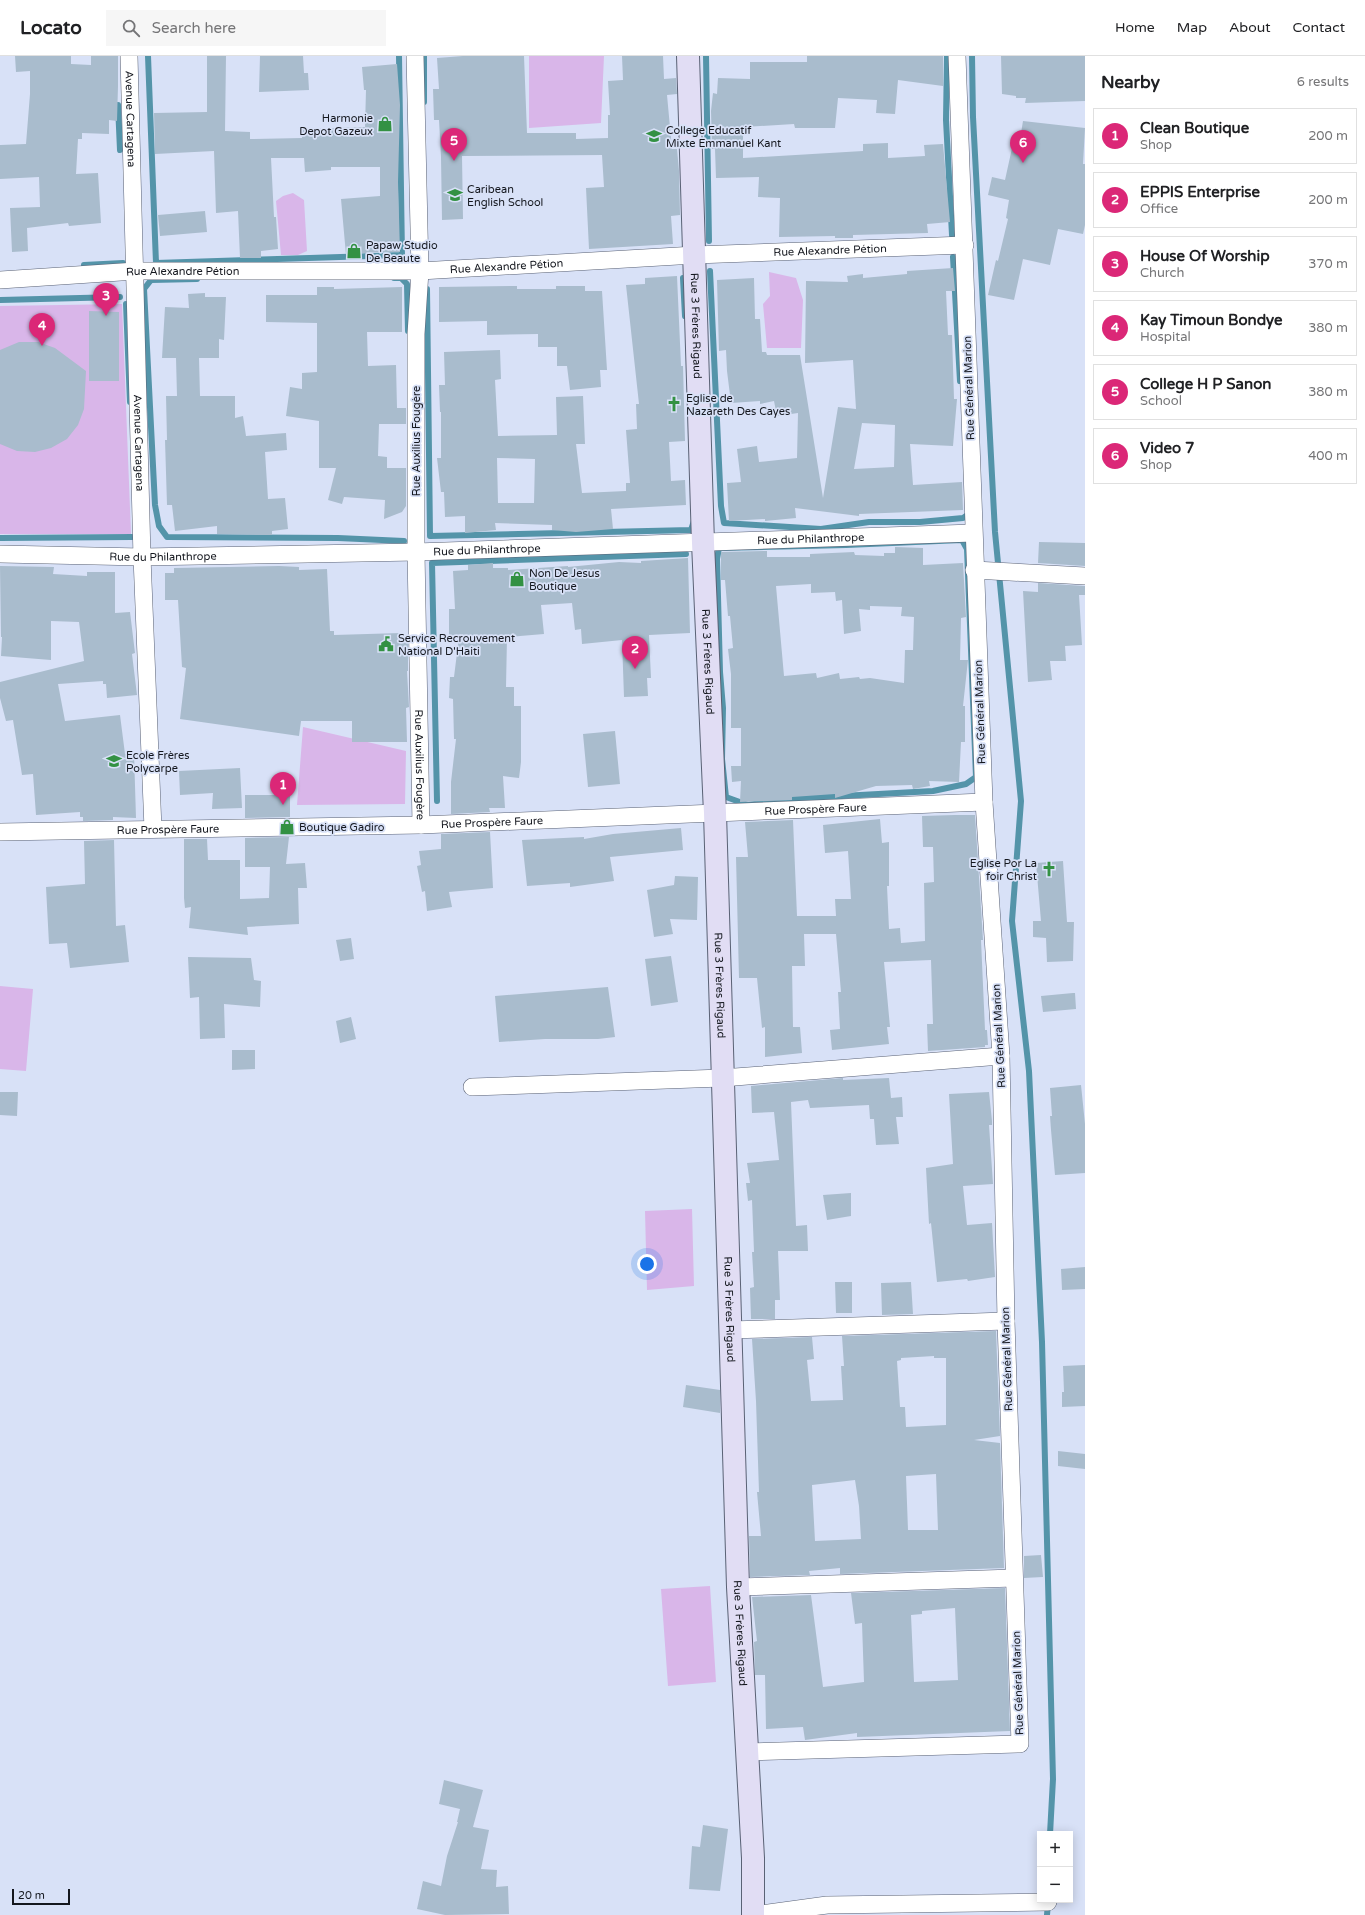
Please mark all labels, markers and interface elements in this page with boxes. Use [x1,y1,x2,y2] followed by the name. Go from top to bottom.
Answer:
[106,10,386,46] search box
[20,17,82,39] text: Locato
[120,17,142,39] icon: search
[152,19,236,37] text: Search here
[1115,19,1155,36] text: Home
[1177,19,1207,36] text: Map
[1229,19,1271,36] text: About
[1293,19,1345,36] text: Contact
[123,70,138,168] street label: Avenue Cartagena
[1101,72,1160,93] text: Nearby
[1297,74,1349,90] text: 6 results
[299,112,373,138] place label: Harmonie Depot Gazeux
[376,115,394,133] shop icon: Harmonie Depot Gazeux
[1140,119,1249,137] text: Clean Boutique
[666,124,781,150] place label: College Educatif Mixte Emmanuel Kant
[645,127,663,145] school or university icon: College Educatif Mixte Emmanuel Kant
[441,128,467,161] pin: 5
[1111,128,1119,144] text: 1
[1308,128,1348,144] text: 200 m
[1010,130,1036,163] pin: 6
[1140,137,1172,153] text: Shop
[467,183,543,209] place label: Caribean English School
[1140,183,1260,201] text: EPPIS Enterprise
[446,186,464,204] school or university icon: Caribean English School
[1111,192,1119,208] text: 2
[1308,192,1348,208] text: 200 m
[1140,201,1178,217] text: Office
[366,239,438,265] place label: Papaw Studio De Beaute
[773,241,887,259] street label: Rue Alexandre Pétion
[345,242,363,260] shop icon: Papaw Studio De Beaute
[1140,247,1270,265] text: House Of Worship
[450,256,564,276] street label: Rue Alexandre Pétion
[1111,256,1119,272] text: 3
[1308,256,1348,272] text: 370 m
[126,265,239,278] street label: Rue Alexandre Pétion
[1140,265,1184,281] text: Church
[688,273,704,379] street label: Rue 3 Frères Rigaud
[93,283,119,316] pin: 3
[1140,311,1283,329] text: Kay Timoun Bondye
[29,313,55,346] pin: 4
[1111,320,1119,336] text: 4
[1308,320,1348,336] text: 380 m
[1140,329,1191,345] text: Hospital
[961,336,977,440] street label: Rue Général Marion
[1140,375,1271,393] text: College H P Sanon
[1111,384,1119,400] text: 5
[1308,384,1348,400] text: 380 m
[410,386,423,496] street label: Rue Auxilius Fougère
[686,392,790,418] place label: Eglise de Nazareth Des Cayes
[1140,393,1182,409] text: School
[131,394,147,491] street label: Avenue Cartagena
[665,395,683,413] church icon: Eglise de Nazareth Des Cayes
[1140,439,1194,457] text: Video 7
[1111,448,1119,464] text: 6
[1308,448,1348,464] text: 400 m
[1140,457,1172,473] text: Shop
[757,530,865,547] street label: Rue du Philanthrope
[433,541,541,558] street label: Rue du Philanthrope
[109,549,217,564] street label: Rue du Philanthrope
[529,567,600,593] place label: Non De Jesus Boutique
[508,570,526,588] shop icon: Non De Jesus Boutique
[699,608,717,715] street label: Rue 3 Frères Rigaud
[398,632,515,658] place label: Service Recrouvement National D'Haiti
[377,635,395,653] public building icon: Service Recrouvement National D'Haiti
[622,636,648,669] pin: 2
[972,660,988,764] street label: Rue Général Marion
[412,709,427,820] street label: Rue Auxilius Fougère
[126,749,189,775] place label: Ecole Frères Polycarpe
[105,752,123,770] school or university icon: Ecole Frères Polycarpe
[270,772,296,805] pin: 1
[764,800,867,817] street label: Rue Prospère Faure
[440,814,543,831] street label: Rue Prospère Faure
[278,818,296,836] shop icon: Boutique Gadiro
[299,821,385,834] place label: Boutique Gadiro
[117,822,219,837] street label: Rue Prospère Faure
[970,857,1037,883] place label: Eglise Por La foir Christ
[1040,860,1058,878] church icon: Eglise Por La foir Christ
[712,932,728,1039] street label: Rue 3 Frères Rigaud
[990,984,1008,1088] street label: Rue Général Marion
[637,1254,657,1274] your location
[722,1256,738,1362] street label: Rue 3 Frères Rigaud
[999,1307,1015,1411] street label: Rue Général Marion
[731,1580,750,1686] street label: Rue 3 Frères Rigaud
[1010,1631,1026,1735] street label: Rue Général Marion
[1037,1831,1073,1903] map controls
[1037,1831,1073,1867] button: +
[1037,1867,1073,1903] button: −
[12,1887,70,1906] scale bar
[18,1889,45,1902] text: 20 m

